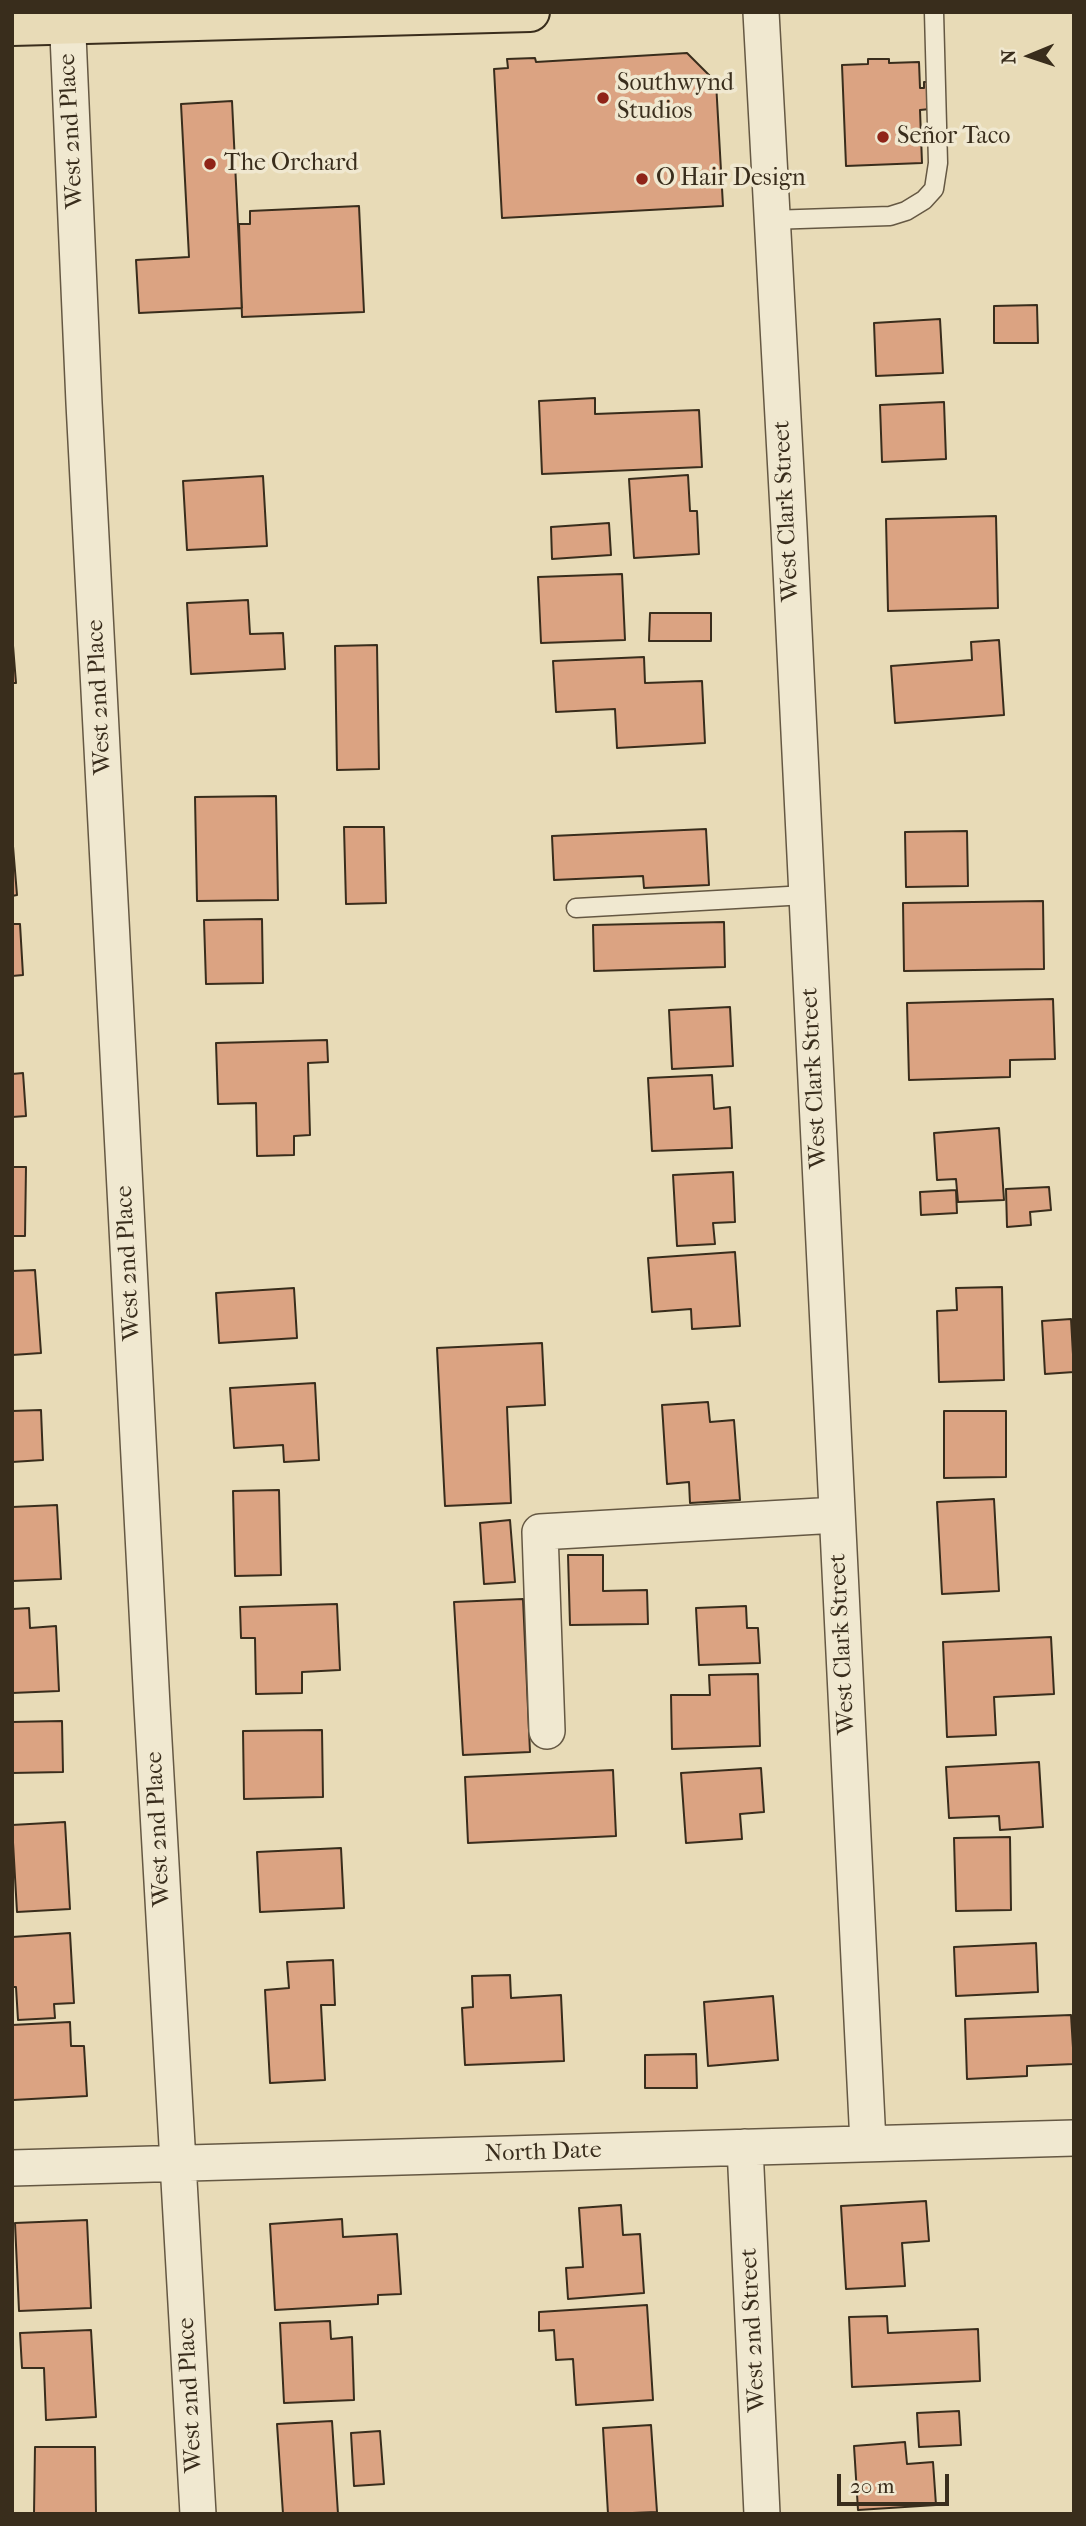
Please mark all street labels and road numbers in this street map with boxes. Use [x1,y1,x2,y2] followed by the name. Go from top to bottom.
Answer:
[54,53,90,209] street label: West 2nd Place
[768,420,806,602] street label: West Clark Street
[82,619,118,775] street label: West 2nd Place
[796,987,834,1169] street label: West Clark Street
[111,1185,147,1341] street label: West 2nd Place
[824,1553,862,1735] street label: West Clark Street
[141,1751,177,1907] street label: West 2nd Place
[484,2137,602,2169] street label: North Date
[735,2247,773,2413] street label: West 2nd Street
[173,2317,209,2473] street label: West 2nd Place

